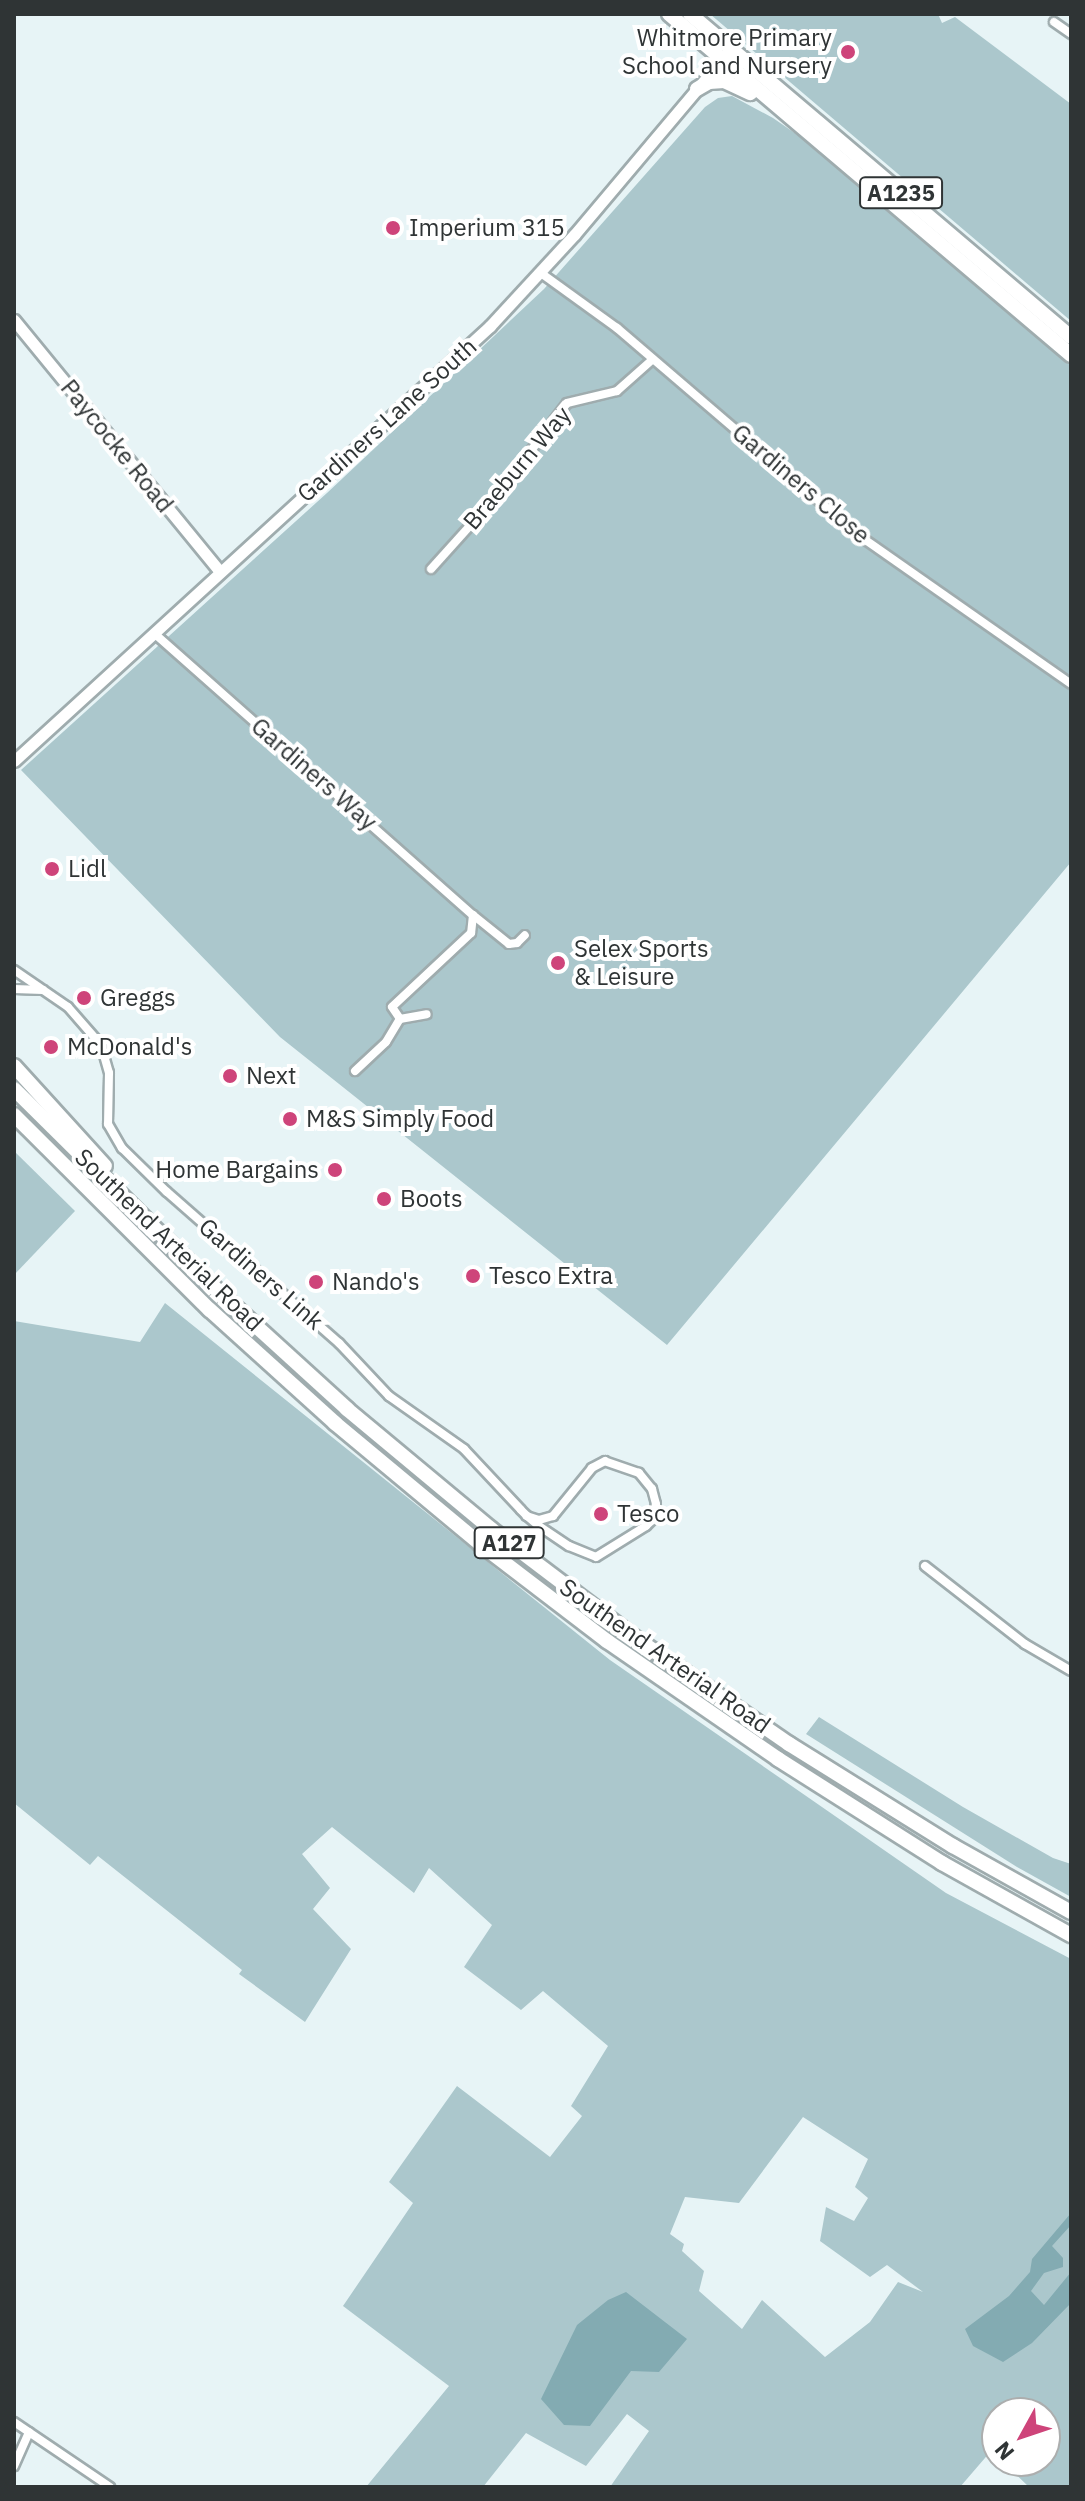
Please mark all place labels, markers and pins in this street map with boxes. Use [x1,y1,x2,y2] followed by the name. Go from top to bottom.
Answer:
[622,24,832,80] place label: Whitmore Primary School and Nursery
[839,43,857,61] marker: Whitmore Primary School and Nursery
[409,214,565,242] place label: Imperium 315
[384,219,402,237] marker: Imperium 315
[68,855,106,883] place label: Lidl
[43,860,61,878] marker: Lidl
[574,935,709,991] place label: Selex Sports & Leisure
[549,954,567,972] marker: Selex Sports & Leisure
[100,984,176,1012] place label: Greggs
[75,989,93,1007] marker: Greggs
[67,1033,192,1061] place label: McDonald's
[42,1038,60,1056] marker: McDonald's
[246,1062,296,1090] place label: Next
[221,1067,239,1085] marker: Next
[306,1105,494,1133] place label: M&S Simply Food
[281,1110,299,1128] marker: M&S Simply Food
[155,1156,319,1184] place label: Home Bargains
[326,1161,344,1179] marker: Home Bargains
[400,1185,463,1213] place label: Boots
[375,1190,393,1208] marker: Boots
[489,1262,613,1290] place label: Tesco Extra
[464,1267,482,1285] marker: Tesco Extra
[332,1268,420,1296] place label: Nando's
[307,1273,325,1291] marker: Nando's
[617,1500,679,1528] place label: Tesco
[592,1505,610,1523] marker: Tesco

